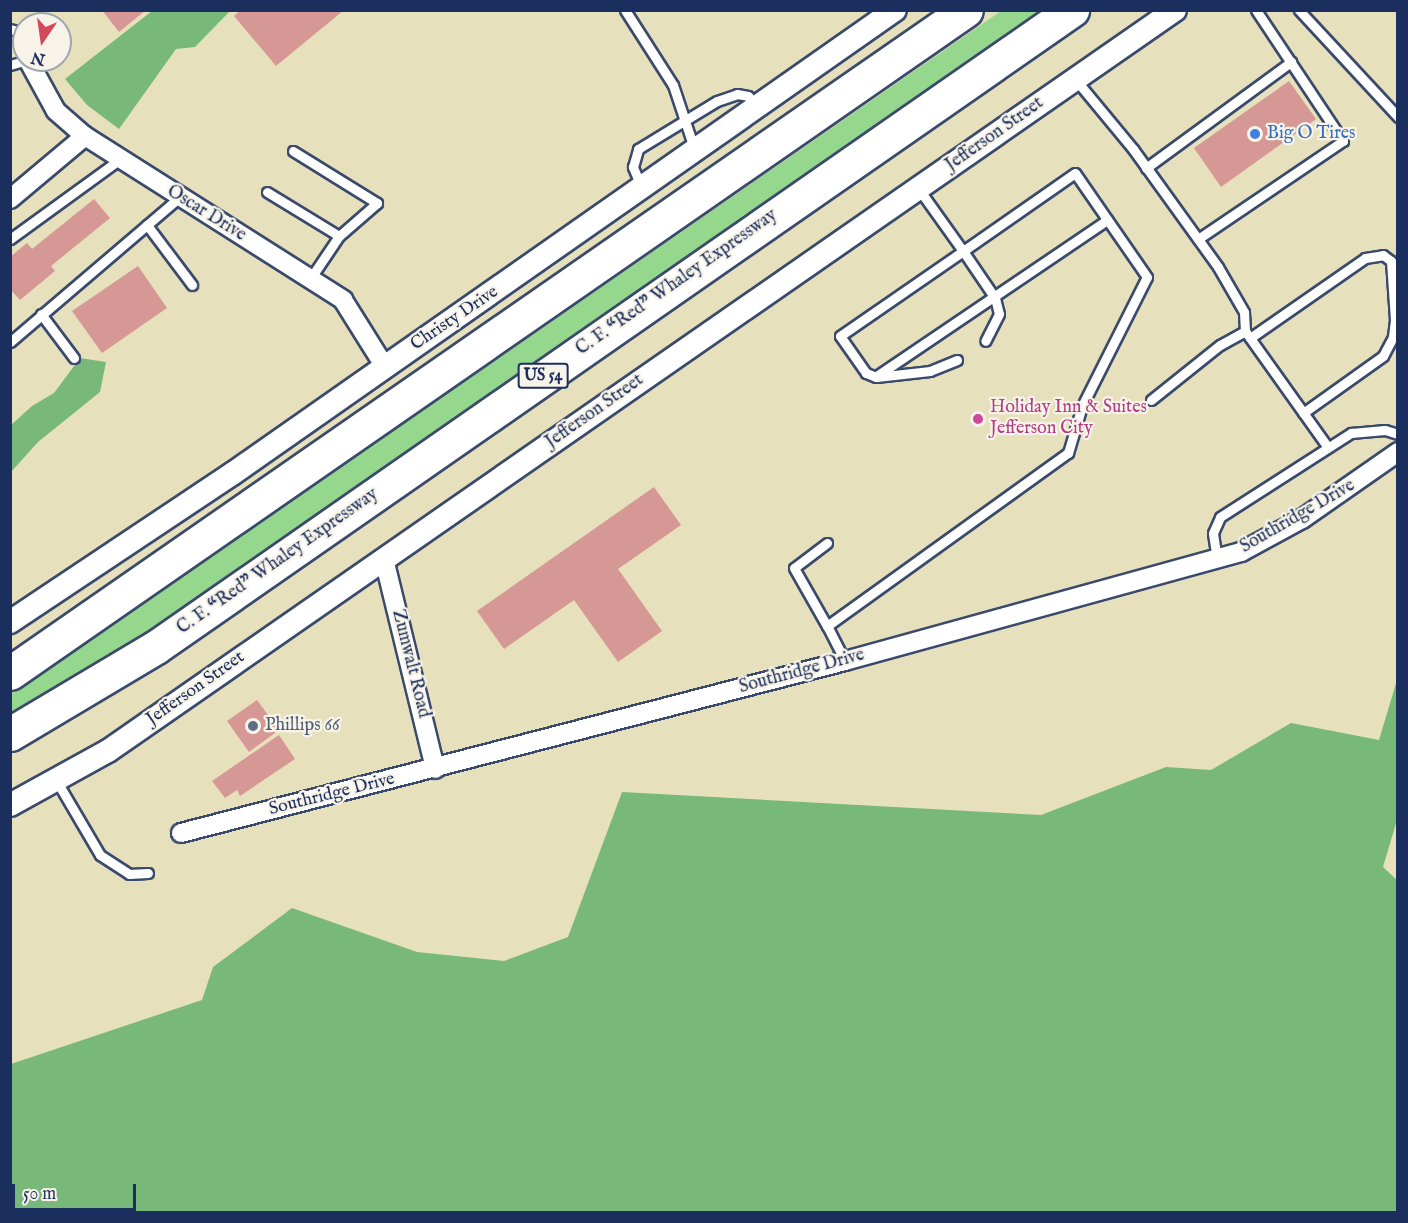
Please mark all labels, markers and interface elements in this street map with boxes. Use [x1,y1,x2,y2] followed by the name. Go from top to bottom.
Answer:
[12,12,72,72] north arrow
[29,46,47,69] text: N
[942,93,1048,177] street label: Jefferson Street
[1267,123,1355,145] place label: Big O Tires
[1248,127,1262,141] marker: Big O Tires
[162,181,250,247] street label: Oscar Drive
[572,205,782,361] street label: C. F. “Red” Whaley Expressway
[407,282,503,356] street label: Christy Drive
[518,363,568,389] road number: US 54
[542,370,648,454] street label: Jefferson Street
[990,398,1147,440] place label: Holiday Inn & Suites Jefferson City
[971,412,985,426] marker: Holiday Inn & Suites Jefferson City
[1237,475,1359,559] street label: Southridge Drive
[173,484,383,640] street label: C. F. “Red” Whaley Expressway
[386,608,434,720] street label: Zumwalt Road
[737,645,867,699] street label: Southridge Drive
[143,647,249,731] street label: Jefferson Street
[265,715,340,737] place label: Phillips 66
[246,719,260,733] marker: Phillips 66
[267,769,397,821] street label: Southridge Drive
[15,1172,140,1210] scale bar
[23,1183,56,1206] text: 50 m

